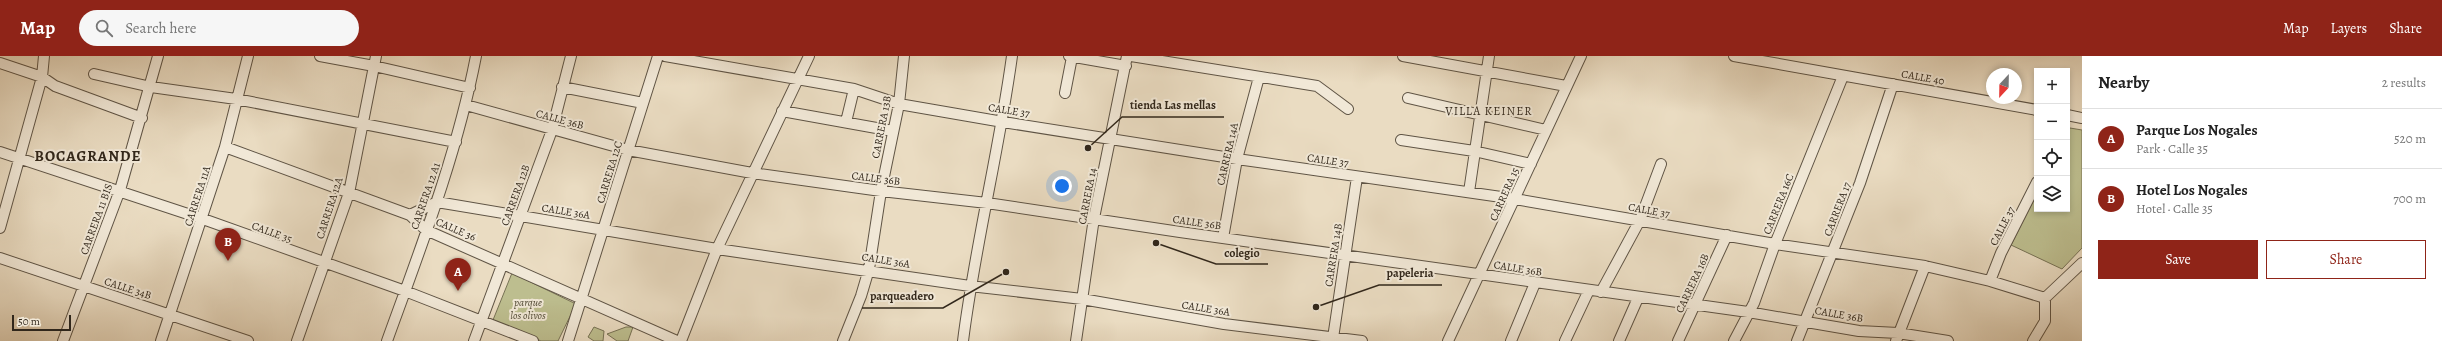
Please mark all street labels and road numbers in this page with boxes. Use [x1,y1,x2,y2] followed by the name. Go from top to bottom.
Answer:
[1900,66,1946,89] street label: CALLE 40
[868,95,895,160] street label: CARRERA 13B
[987,100,1031,121] street label: CALLE 37
[534,106,585,133] street label: CALLE 36B
[1213,121,1242,187] street label: CARRERA 14A
[593,139,626,205] street label: CARRERA 12C
[1306,150,1350,171] street label: CALLE 37
[407,160,444,232] street label: CARRERA 12 A1
[497,162,533,228] street label: CARRERA 12B
[181,164,214,228] street label: CARRERA 11A
[1486,165,1523,223] street label: CARRERA 15
[1075,167,1100,226] street label: CARRERA 14
[851,168,901,189] street label: CALLE 36B
[1759,171,1798,237] street label: CARRERA 16C
[312,175,347,241] street label: CARRERA 12A
[1820,180,1855,238] street label: CARRERA 17
[77,181,116,257] street label: CARRERA 11 BIS
[1627,199,1671,222] street label: CALLE 37
[541,200,592,223] street label: CALLE 36A
[1986,204,2019,248] street label: CALLE 37
[1172,212,1222,233] street label: CALLE 36B
[433,214,478,245] street label: CALLE 36
[250,218,294,247] street label: CALLE 35
[1321,222,1346,288] street label: CARRERA 14B
[861,249,912,272] street label: CALLE 36A
[1672,251,1713,315] street label: CARRERA 16B
[1493,257,1543,280] street label: CALLE 36B
[102,274,153,303] street label: CALLE 34B
[1181,297,1232,320] street label: CALLE 36A
[1814,303,1864,326] street label: CALLE 36B

